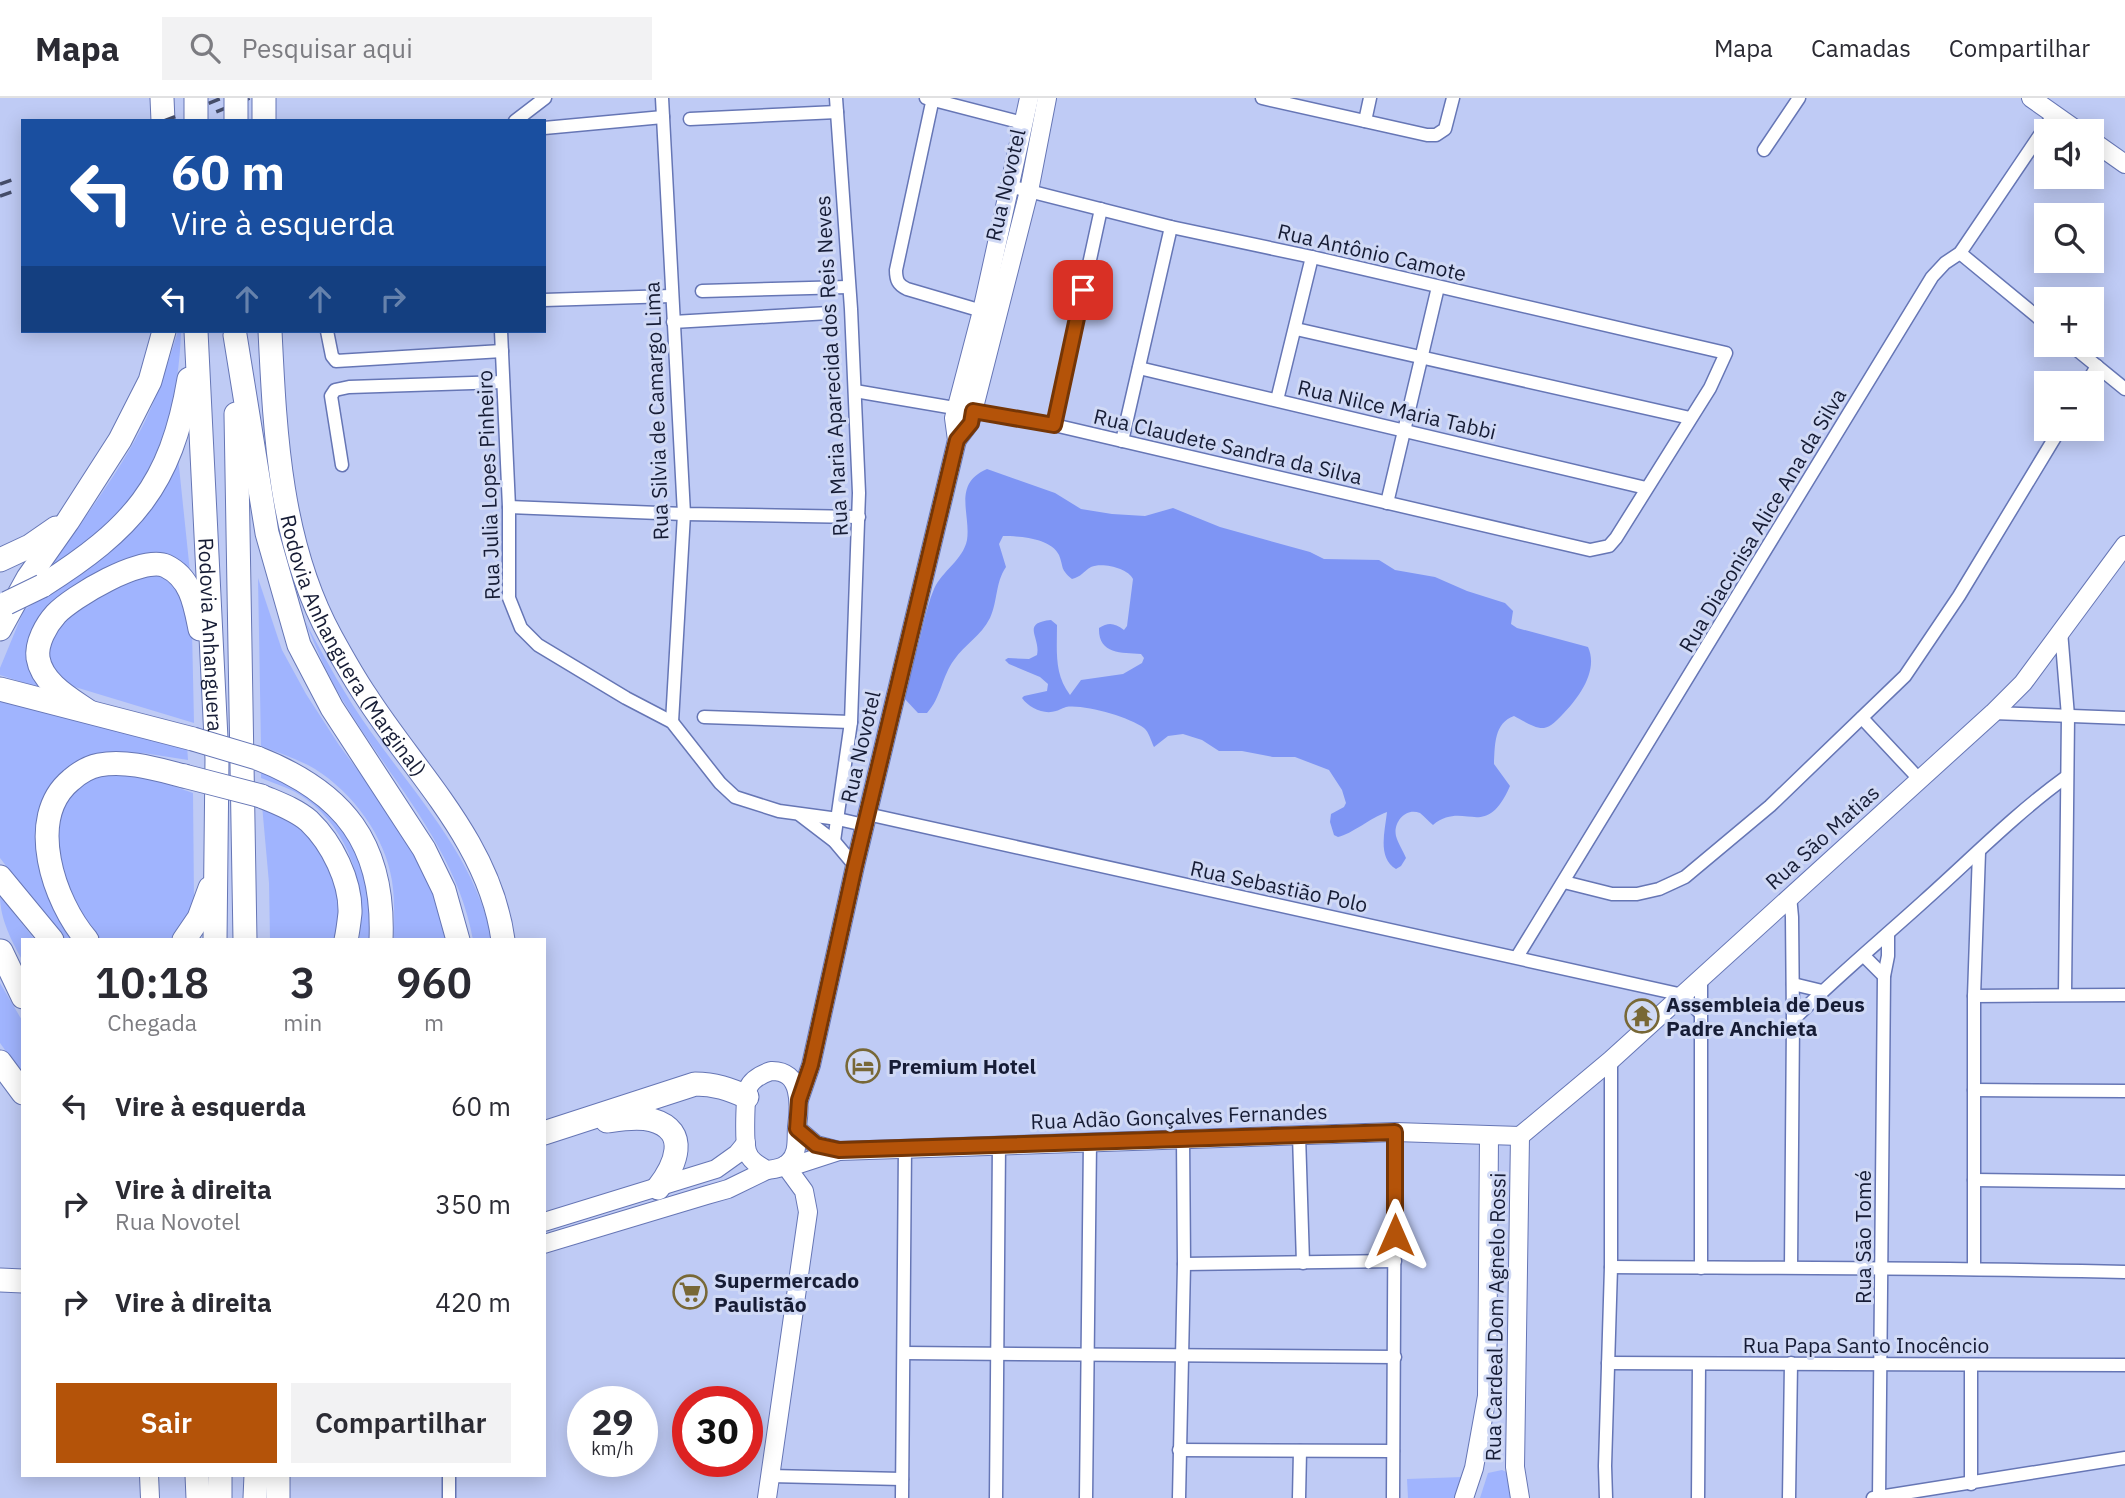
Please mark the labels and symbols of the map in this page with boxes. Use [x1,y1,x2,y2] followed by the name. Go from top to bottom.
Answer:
[978,126,1032,244] street label: Rua Novotel
[808,195,854,537] street label: Rua Maria Aparecida dos Reis Neves
[1275,217,1469,287] street label: Rua Antônio Camote
[1053,260,1113,320] pin
[637,281,675,541] street label: Rua Silvia de Camargo Lima
[470,369,506,601] street label: Rua Julia Lopes Pinheiro
[1295,373,1499,445] street label: Rua Nilce Maria Tabbi
[1672,383,1852,657] street label: Rua Diaconisa Alice Ana da Silva
[1091,401,1365,491] street label: Rua Claudete Sandra da Silva
[274,512,433,782] street label: Rodovia Anhanguera (Marginal)
[192,537,230,732] street label: Rodovia Anhanguera
[833,688,887,806] street label: Rua Novotel
[1759,778,1885,896] street label: Rua São Matias
[1188,854,1370,918] street label: Rua Sebastião Polo
[1666,990,1865,1042] place label: Assembleia de Deus Padre Anchieta
[1623,997,1661,1035] temple icon: Assembleia de Deus Padre Anchieta
[844,1047,882,1085] hotel icon: Premium Hotel
[888,1052,1036,1080] place label: Premium Hotel
[1030,1097,1328,1135] street label: Rua Adão Gonçalves Fernandes
[1849,1170,1877,1304] street label: Rua São Tomé
[1478,1172,1512,1462] street label: Rua Cardeal Dom Agnelo Rossi
[1358,1198,1432,1272] position arrow
[714,1266,859,1318] place label: Supermercado Paulistão
[671,1273,709,1311] supermarket icon: Supermercado Paulistão
[1743,1331,1989,1359] street label: Rua Papa Santo Inocêncio
[672,1386,763,1477] speed limit sign: 30

